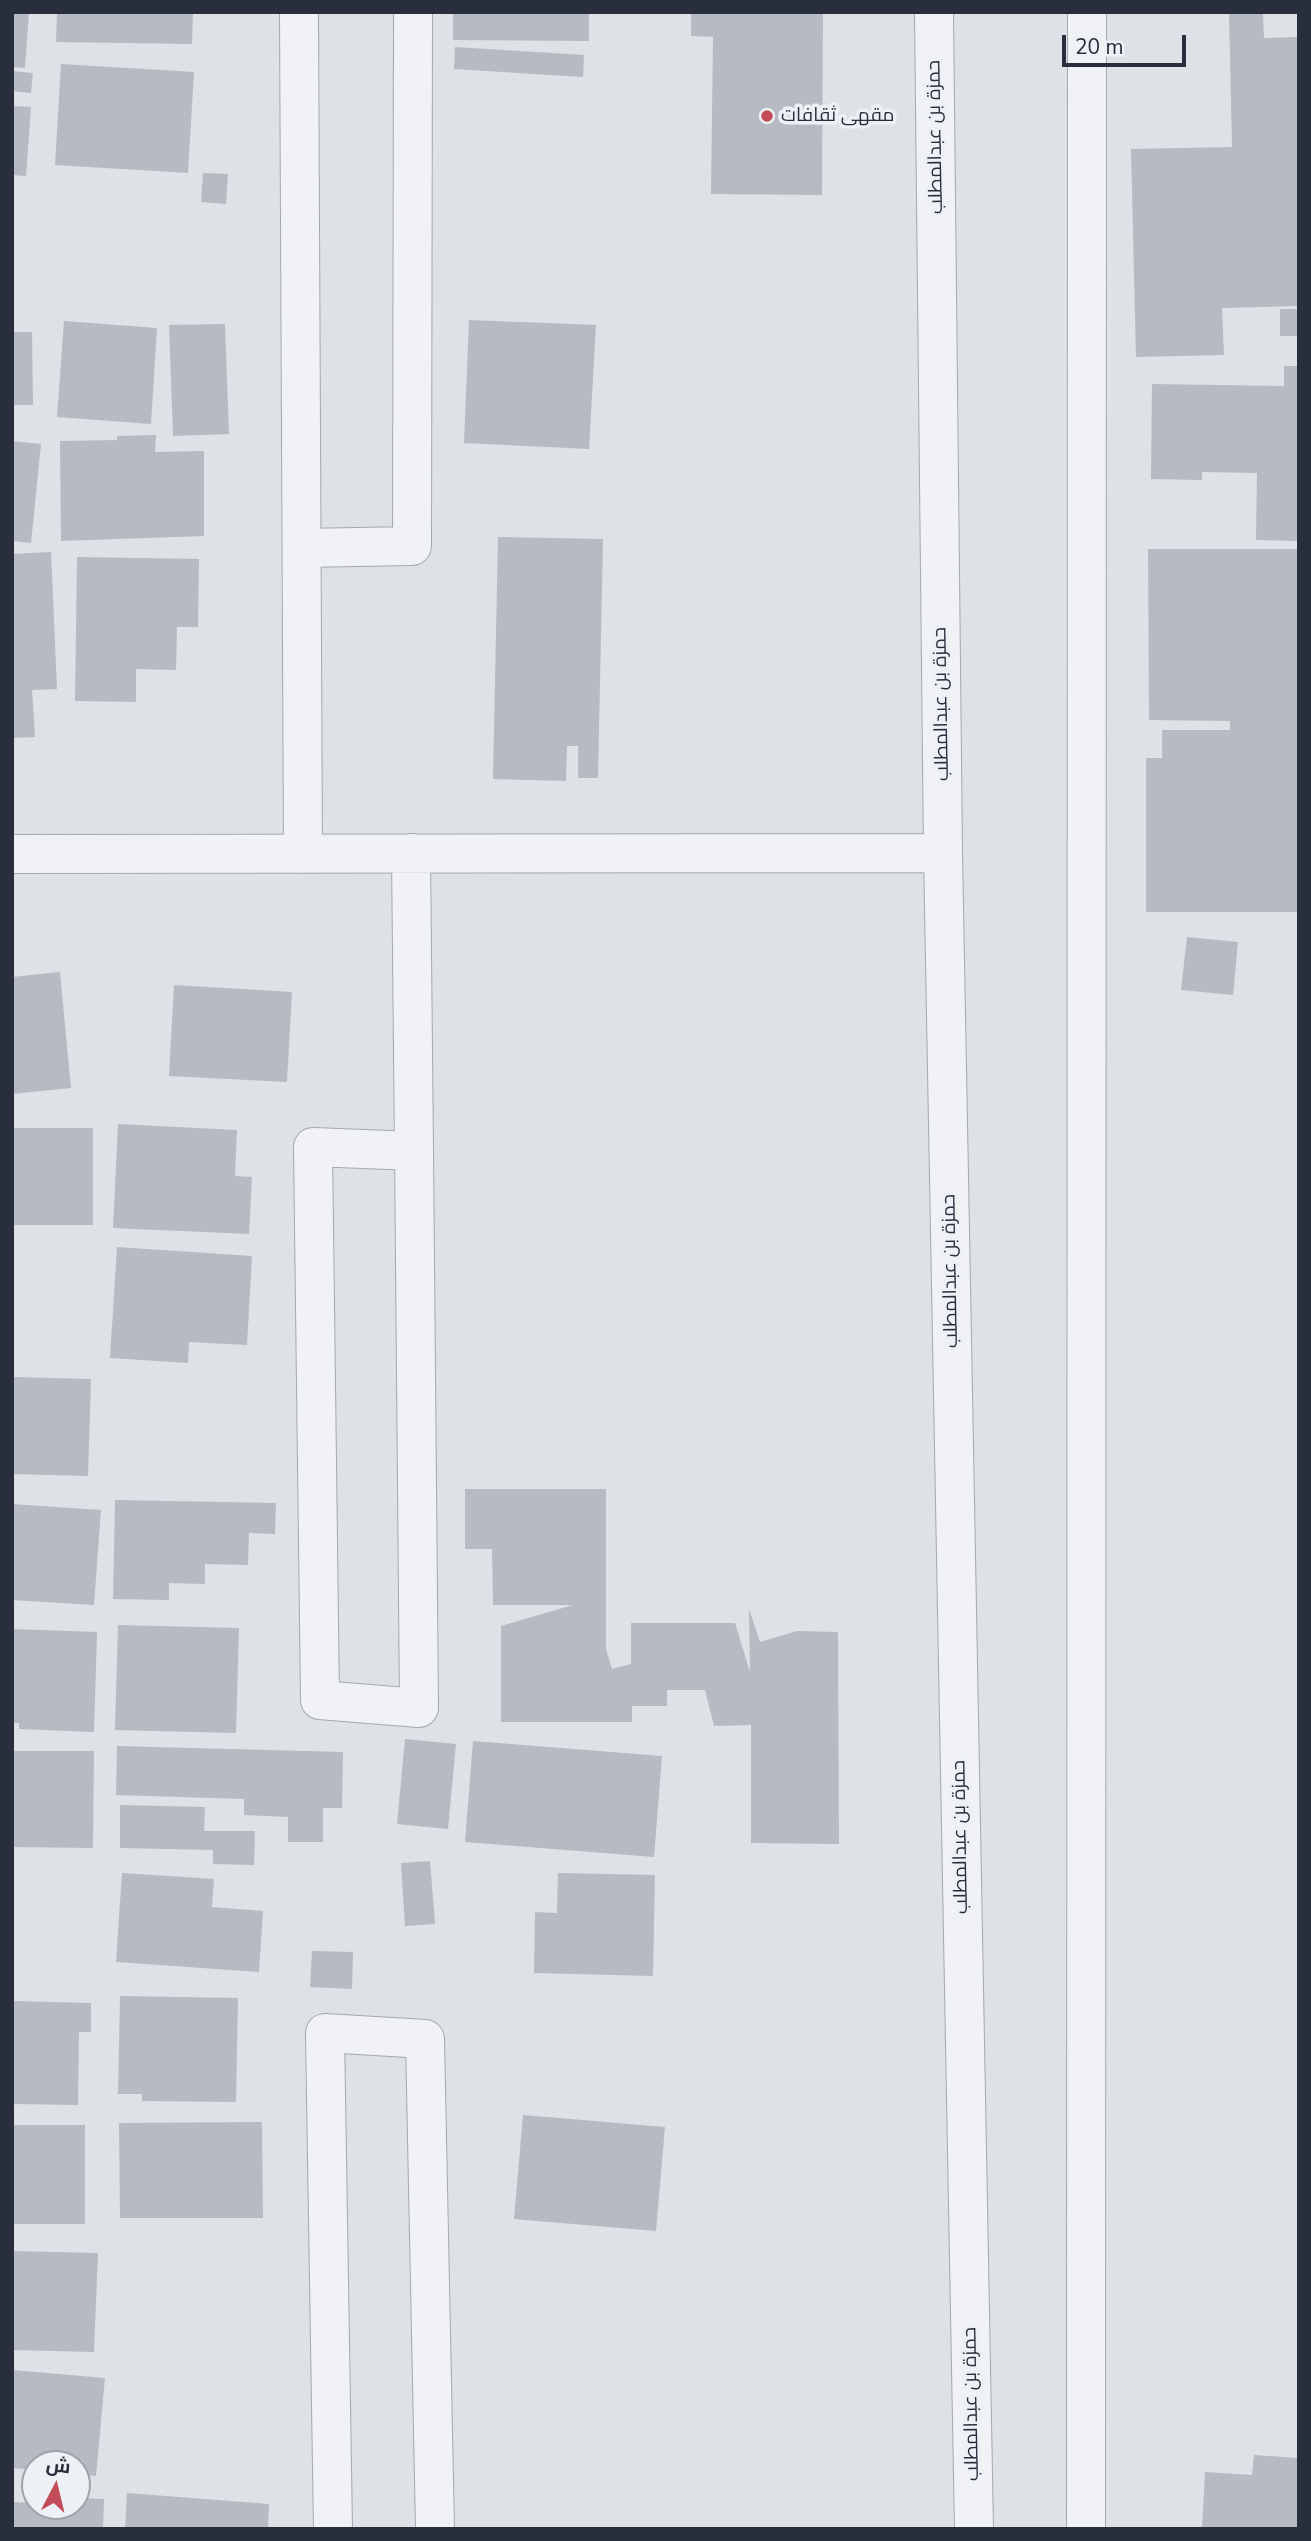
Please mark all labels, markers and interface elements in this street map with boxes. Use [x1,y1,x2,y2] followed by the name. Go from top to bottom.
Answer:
[1066,21,1190,65] scale bar
[1075,33,1124,61] text: 20 m
[923,60,949,214] street label: حمزة بن عبدالمطلب
[781,105,895,127] place label: مقهى ثقافات
[759,108,775,124] marker: مقهى ثقافات
[929,627,955,781] street label: حمزة بن عبدالمطلب
[938,1194,964,1348] street label: حمزة بن عبدالمطلب
[948,1760,974,1914] street label: حمزة بن عبدالمطلب
[959,2327,985,2481] street label: حمزة بن عبدالمطلب
[21,2450,91,2520] north arrow
[45,2452,72,2481] text: ش

